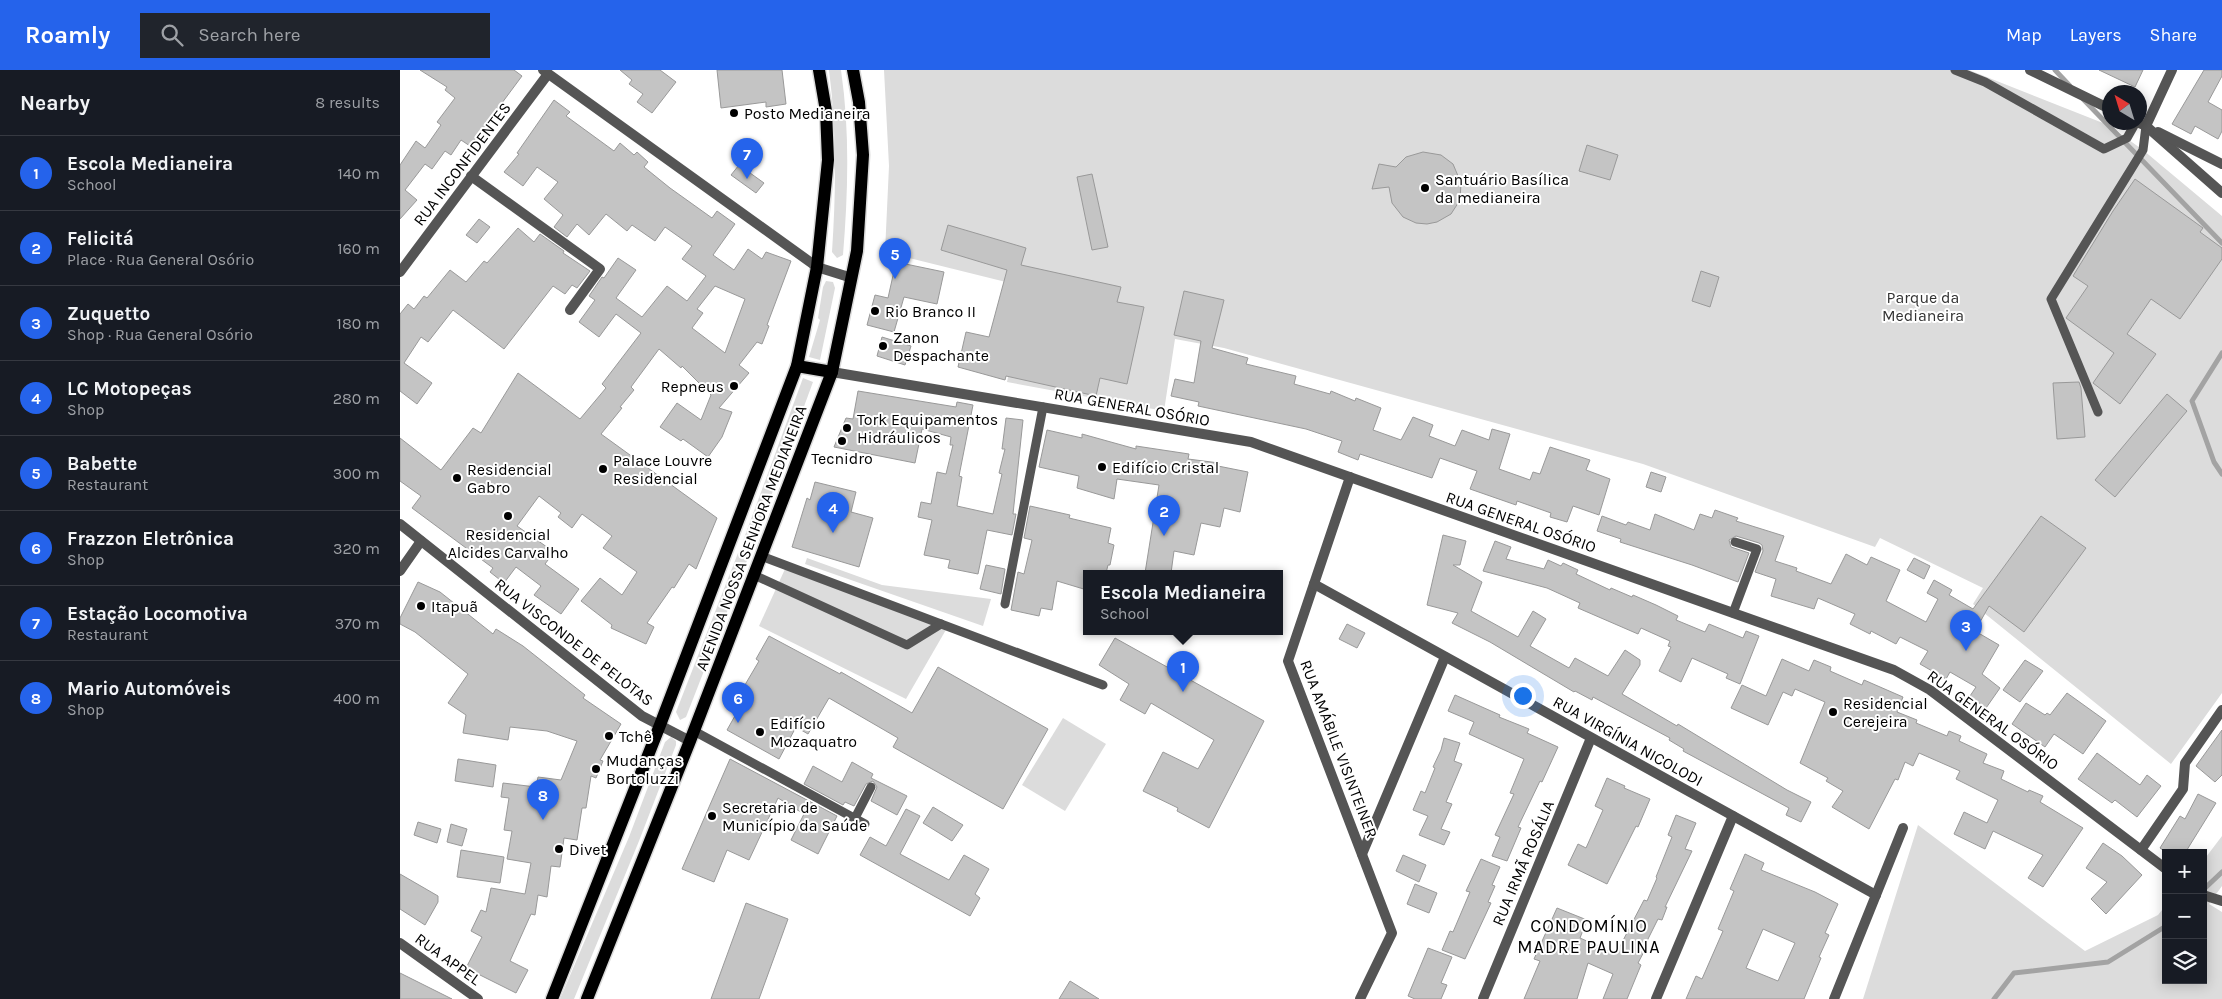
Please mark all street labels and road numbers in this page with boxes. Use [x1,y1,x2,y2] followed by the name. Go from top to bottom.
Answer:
[409,98,515,230] street label: RUA INCONFIDENTES
[1053,384,1211,430] street label: RUA GENERAL OSÓRIO
[691,403,811,673] street label: AVENIDA NOSSA SENHORA MEDIANEIRA
[1443,487,1599,557] street label: RUA GENERAL OSÓRIO
[491,574,657,710] street label: RUA VISCONDE DE PELOTAS
[1296,657,1382,841] street label: RUA AMÁBILE VISINTEINER
[1924,666,2062,774] street label: RUA GENERAL OSÓRIO
[1550,692,1706,790] street label: RUA VIRGÍNIA NICOLODI
[1488,798,1558,928] street label: RUA IRMÃ ROSÁLIA
[411,929,485,990] street label: RUA APPEL

